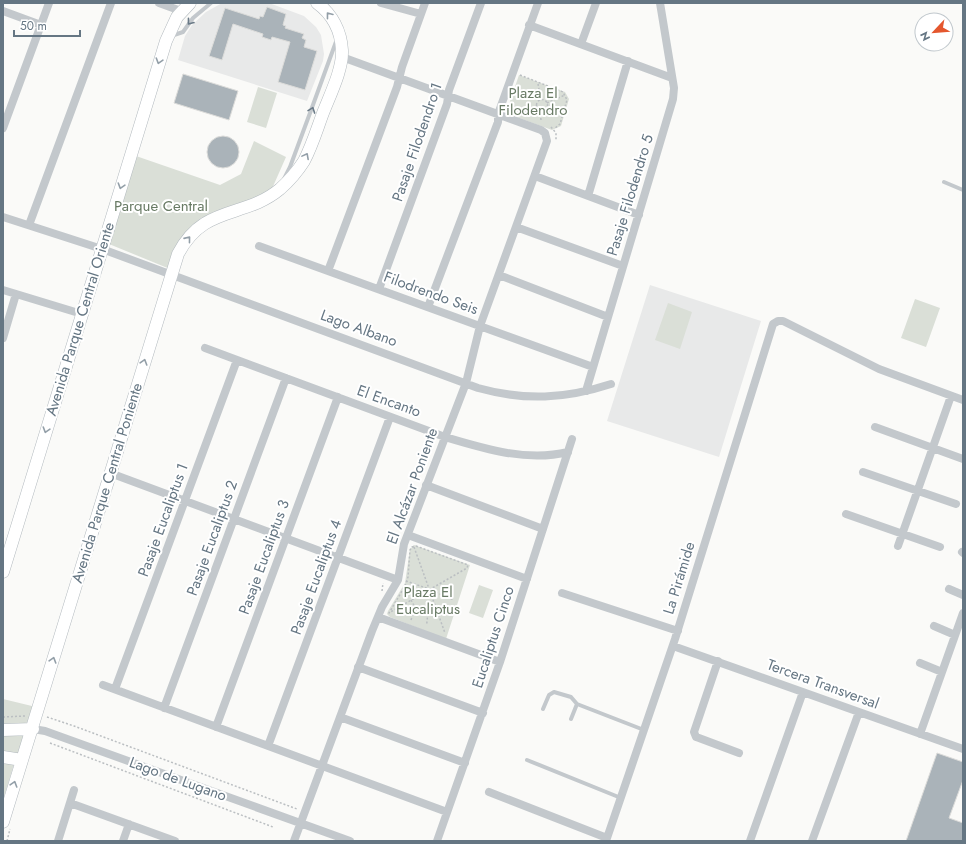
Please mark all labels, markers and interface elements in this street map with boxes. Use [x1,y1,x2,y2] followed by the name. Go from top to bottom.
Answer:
[14,12,80,38] scale bar
[326,12,333,19] one-way arrow
[914,12,954,52] north arrow
[20,17,47,35] text: 50 m
[188,18,195,25] one-way arrow
[916,29,934,44] text: N
[155,58,164,65] one-way arrow
[386,80,448,204] street label: Pasaje Filodendro 1
[499,82,567,121] park label: Plaza El Filodendro
[307,106,315,113] one-way arrow
[601,132,659,258] street label: Pasaje Filodendro 5
[302,153,309,160] one-way arrow
[117,182,126,189] one-way arrow
[114,195,208,217] park label: Parque Central
[40,219,120,419] street label: Avenida Parque Central Oriente
[183,236,190,243] one-way arrow
[381,266,481,320] street label: Filodrendo Seis
[317,304,401,352] street label: Lago Albano
[140,359,148,366] one-way arrow
[354,379,424,423] street label: El Encanto
[66,380,148,586] street label: Avenida Parque Central Poniente
[381,424,443,547] street label: El Alcázar Poniente
[42,427,51,434] one-way arrow
[132,460,194,580] street label: Pasaje Eucaliptus 1
[181,477,243,599] street label: Pasaje Eucaliptus 2
[233,496,295,618] street label: Pasaje Eucaliptus 3
[285,516,347,638] street label: Pasaje Eucaliptus 4
[658,539,701,617] street label: La Pirámide
[396,581,460,620] park label: Plaza El Eucaliptus
[466,583,520,691] street label: Eucaliptus Cinco
[764,654,882,714] street label: Tercera Transversal
[48,657,57,664] one-way arrow
[126,751,230,807] street label: Lago de Lugano
[9,781,18,788] one-way arrow

